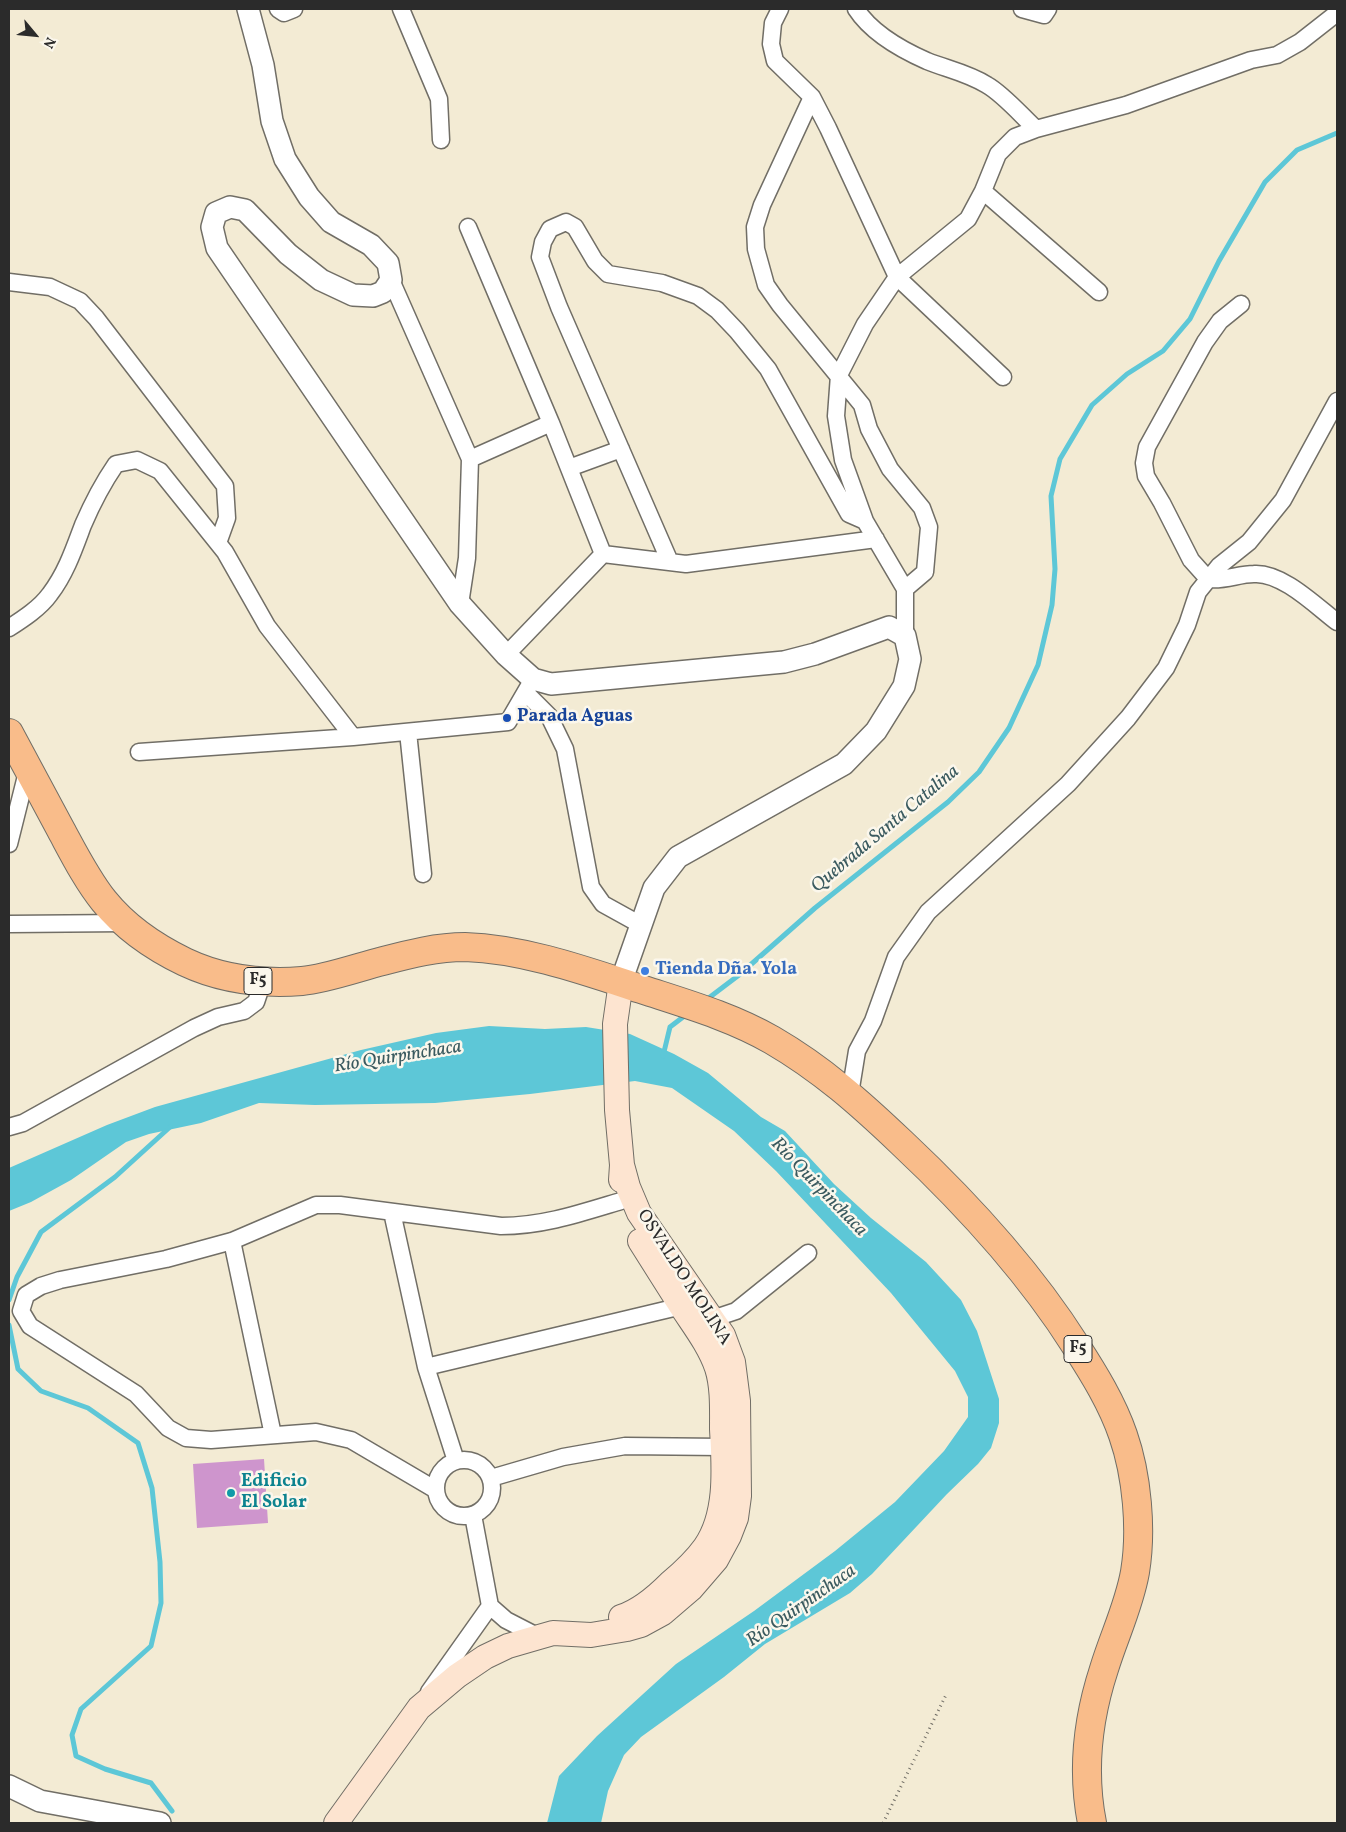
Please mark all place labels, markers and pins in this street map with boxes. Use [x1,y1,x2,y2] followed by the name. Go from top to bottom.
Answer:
[517,707,633,729] place label: Parada Aguas
[501,712,513,724] marker: Parada Aguas
[655,960,797,982] place label: Tienda Dña. Yola
[639,965,651,977] marker: Tienda Dña. Yola
[241,1472,307,1515] place label: Edificio El Solar
[225,1487,237,1499] marker: Edificio El Solar

